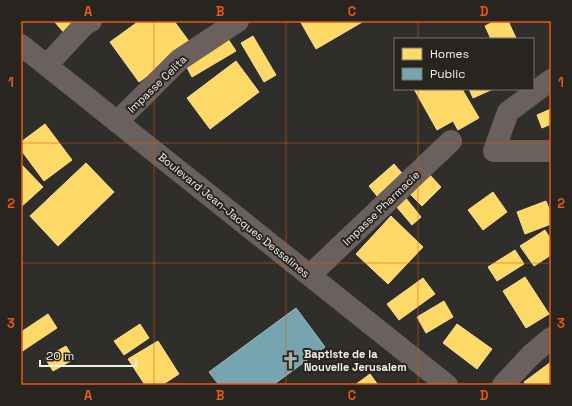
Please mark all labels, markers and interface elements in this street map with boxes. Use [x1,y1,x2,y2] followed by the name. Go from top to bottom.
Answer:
[84,3,93,20] text: A
[216,3,225,20] text: B
[348,3,356,20] text: C
[480,3,489,20] text: D
[394,38,534,90] legend
[430,46,469,62] text: Homes
[125,52,190,116] street label: Impasse Celita
[430,66,465,82] text: Public
[8,74,14,91] text: 1
[558,74,564,91] text: 1
[156,150,313,281] street label: Boulevard Jean-Jacques Dessalines
[340,168,422,248] street label: Impasse Pharmacie
[7,195,15,212] text: 2
[557,195,565,212] text: 2
[7,315,15,332] text: 3
[557,315,565,332] text: 3
[40,342,136,368] scale bar
[304,347,407,374] place label: Baptiste de la Nouvelle Jerusalem
[46,348,74,364] text: 20 m
[281,350,301,370] church icon: Baptiste de la Nouvelle Jerusalem
[84,387,93,404] text: A
[216,387,225,404] text: B
[348,387,356,404] text: C
[480,387,489,404] text: D

